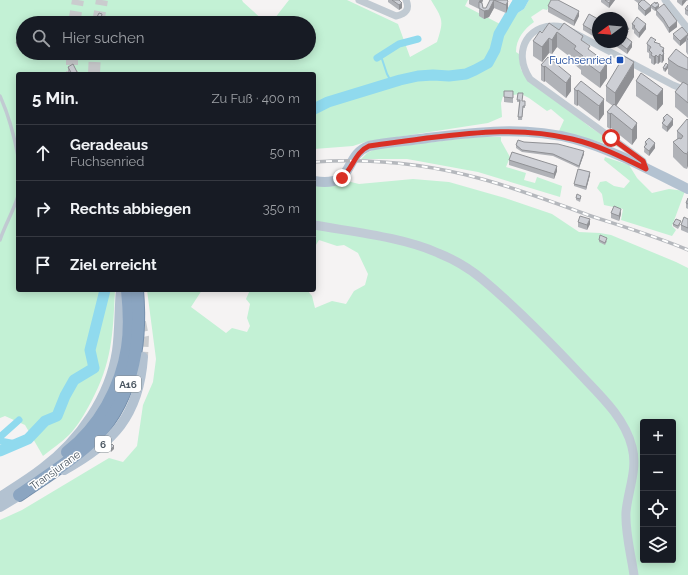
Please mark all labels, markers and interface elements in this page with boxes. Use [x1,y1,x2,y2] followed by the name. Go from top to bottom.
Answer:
[592,12,628,48] north arrow
[16,16,316,60] search box
[30,27,52,49] icon: search
[62,29,145,47] text: Hier suchen
[549,54,612,67] place label: Fuchsenried
[615,55,625,65] marker: Fuchsenried
[32,88,79,108] text: 5 Min.
[211,91,300,106] text: Zu Fuß · 400 m
[602,129,620,147] route start
[70,136,148,154] text: Geradeaus
[32,142,54,164] icon: ahead
[270,145,300,160] text: 50 m
[70,154,144,169] text: Fuchsenried
[333,169,351,187] route end
[32,198,54,220] icon: right
[70,200,191,218] text: Rechts abbiegen
[263,201,300,216] text: 350 m
[32,254,54,276] icon: arrive
[70,256,157,274] text: Ziel erreicht
[115,376,141,392] road number: A16
[640,419,676,563] map controls
[640,419,676,455] button: +
[95,436,111,452] road number: 6
[28,447,83,493] street label: Transjurane
[640,455,676,491] button: −
[640,491,676,527] button: locate
[640,527,676,563] button: layers

